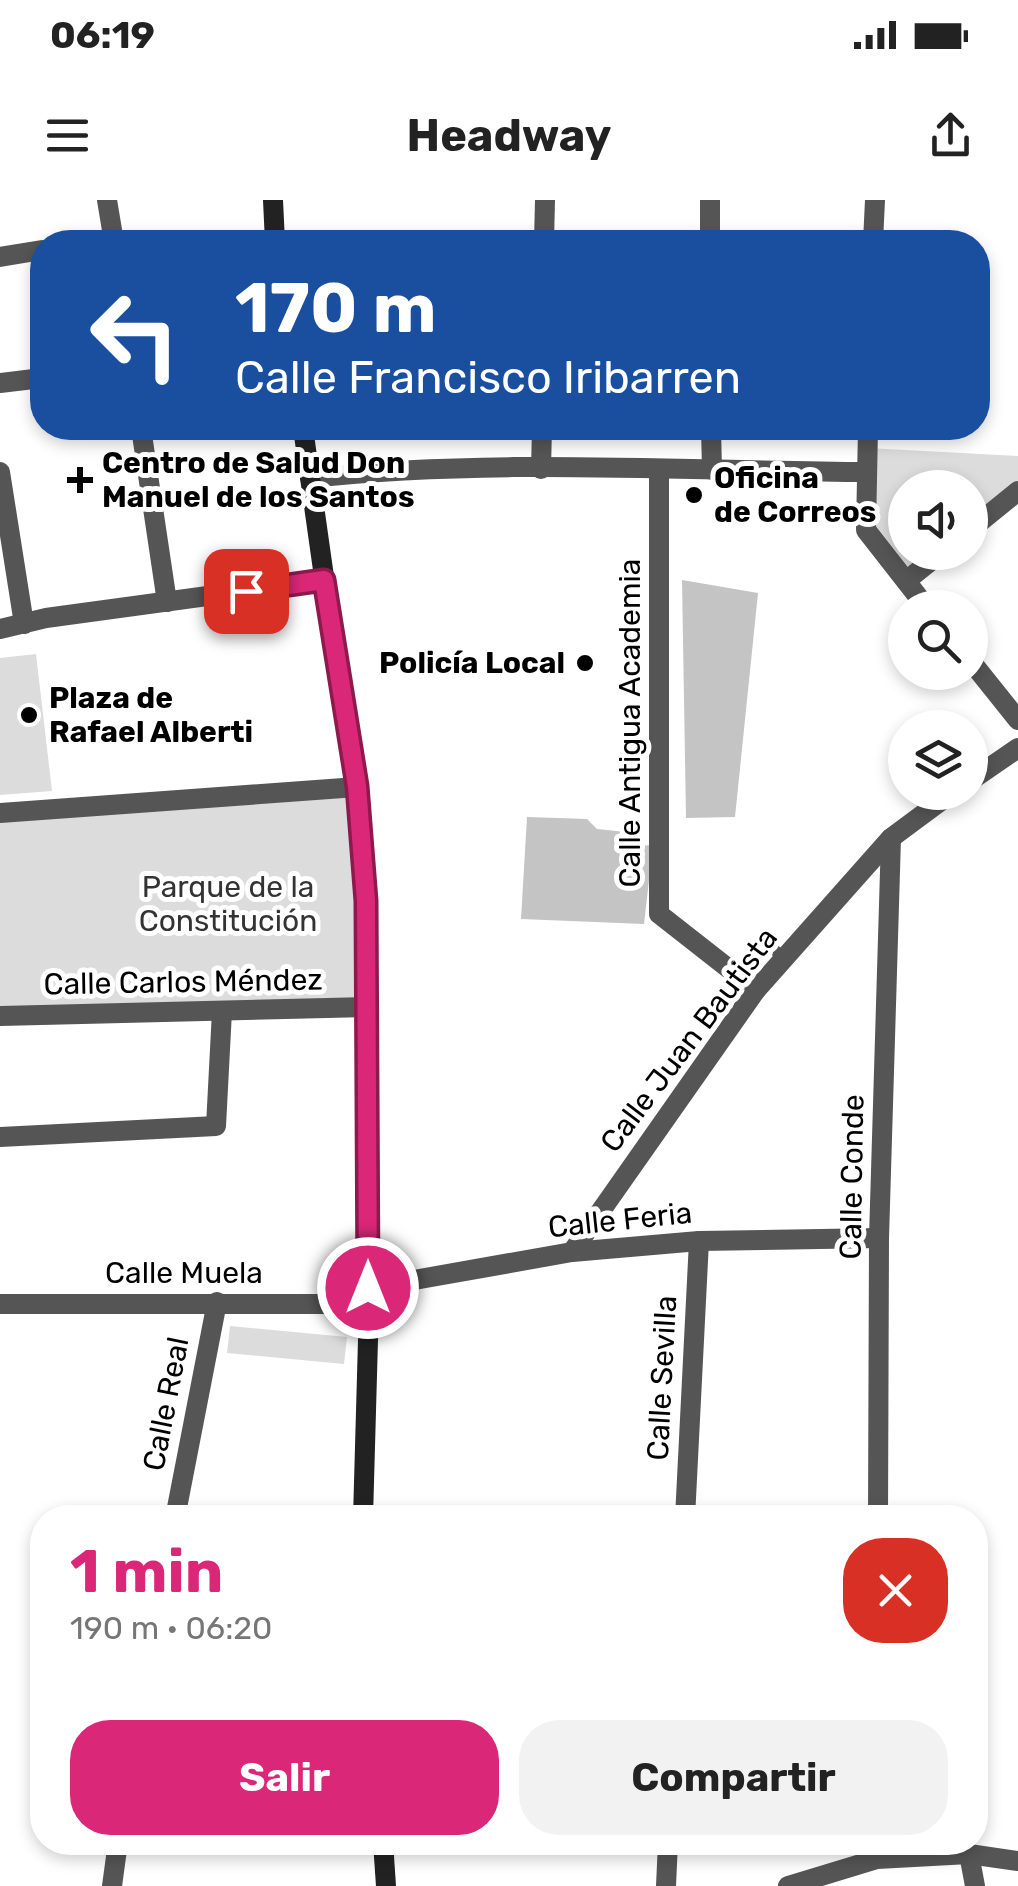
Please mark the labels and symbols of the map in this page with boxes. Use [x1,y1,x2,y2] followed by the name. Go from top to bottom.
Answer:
[102,445,415,515] place label: Centro de Salud Don Manuel de los Santos
[714,460,876,530] place label: Oficina de Correos
[67,467,93,493] marker: Centro de Salud Don Manuel de los Santos
[683,484,705,506] marker: Oficina de Correos
[204,549,289,634] pin
[612,559,648,887] street label: Calle Antigua Academia
[379,645,565,681] place label: Policía Local
[574,652,596,674] marker: Policía Local
[49,680,253,750] place label: Plaza de Rafael Alberti
[18,704,40,726] marker: Plaza de Rafael Alberti
[139,869,317,939] park label: Parque de la Constitución
[593,921,785,1159] street label: Calle Juan Bautista
[43,962,323,1002] street label: Calle Carlos Méndez
[833,1094,871,1260] street label: Calle Conde
[546,1195,694,1245] street label: Calle Feria
[316,1236,420,1340] position arrow
[105,1255,263,1291] street label: Calle Muela
[640,1295,684,1461] street label: Calle Sevilla
[135,1334,197,1474] street label: Calle Real

